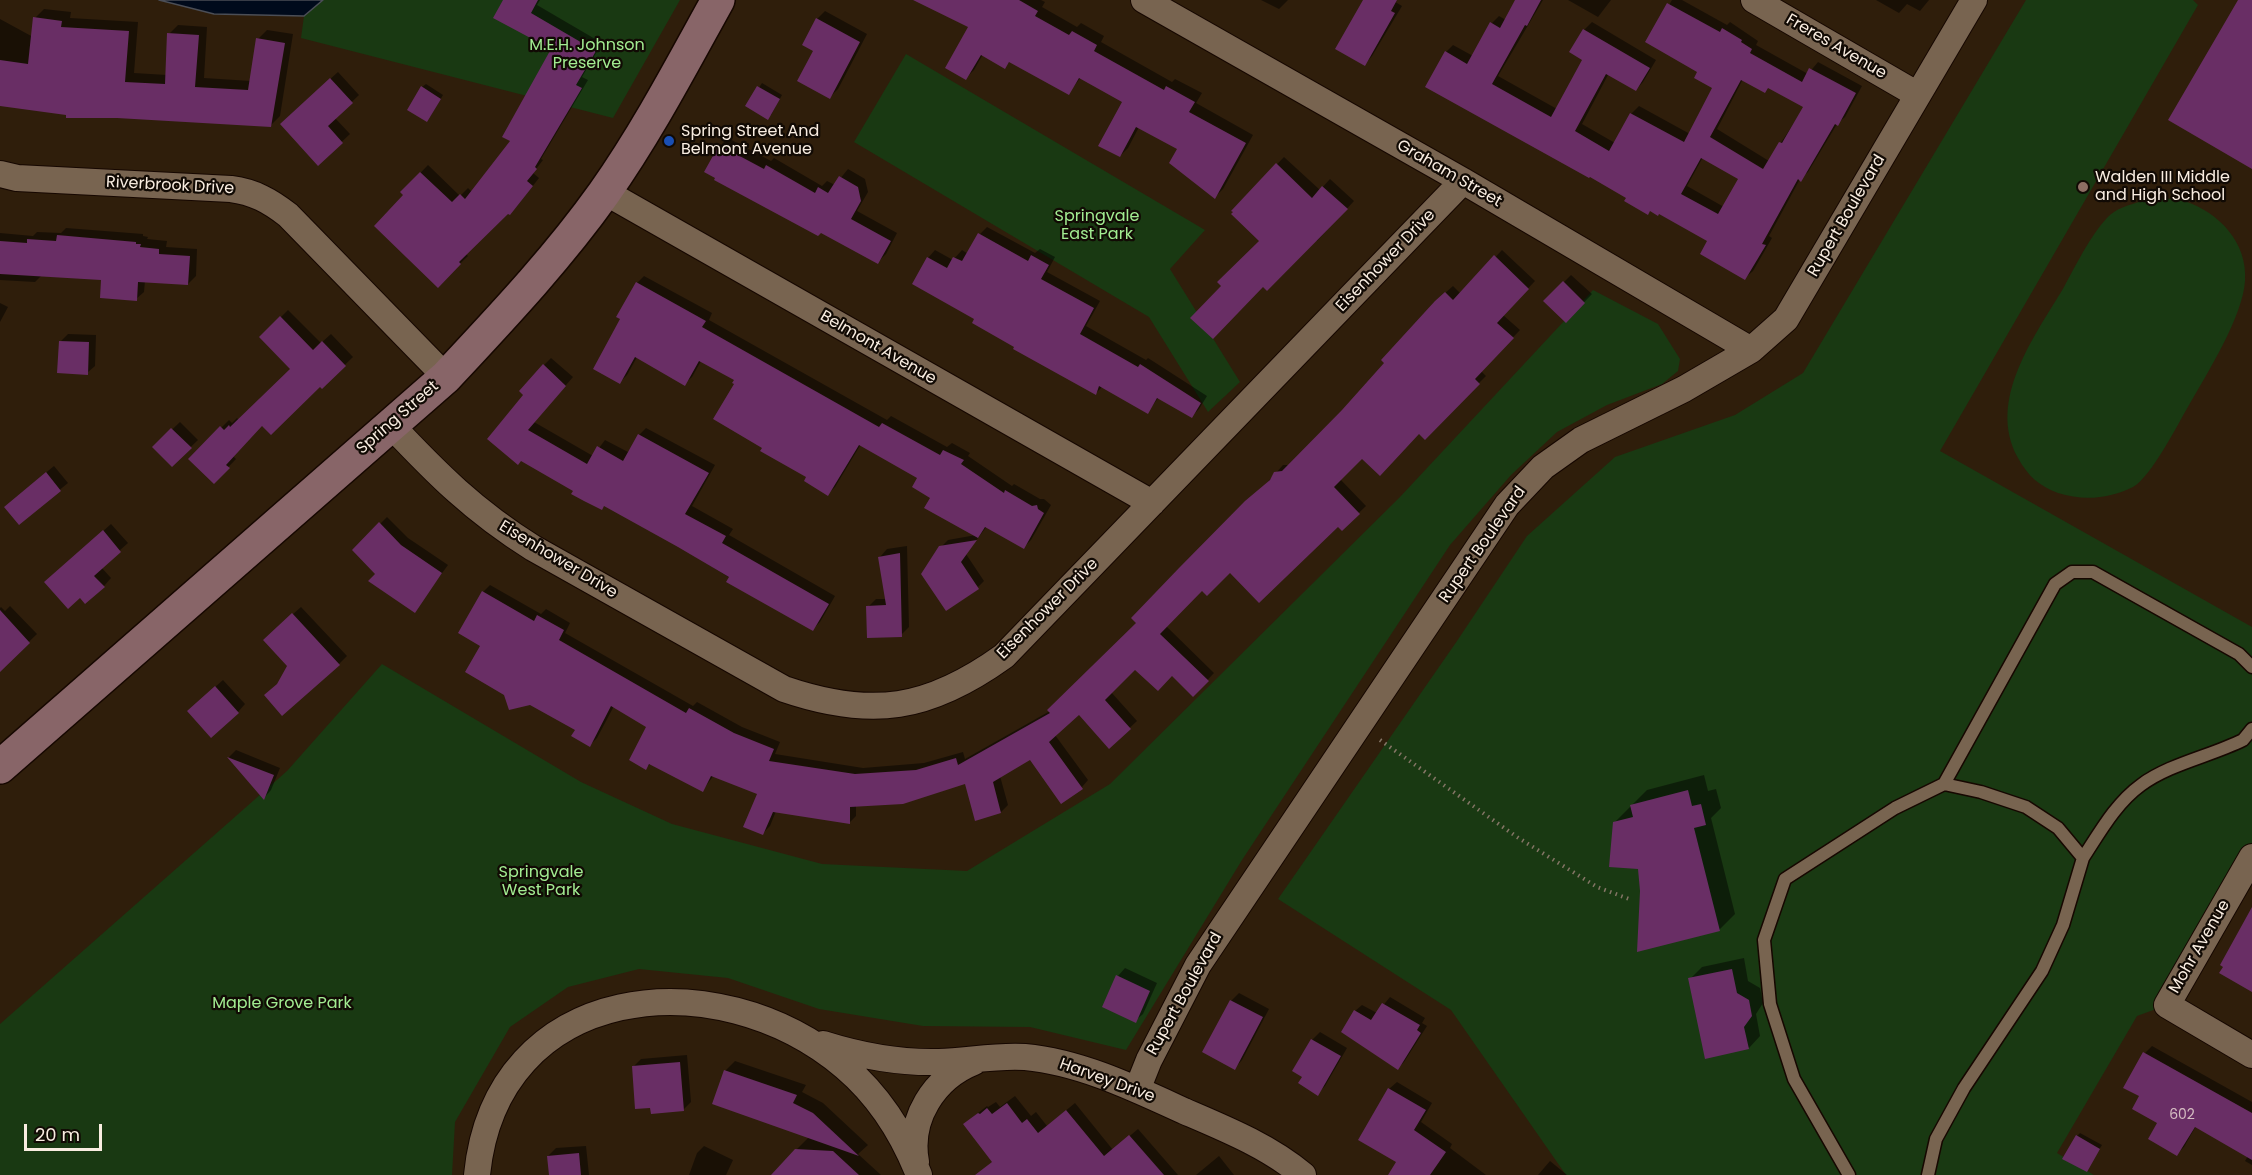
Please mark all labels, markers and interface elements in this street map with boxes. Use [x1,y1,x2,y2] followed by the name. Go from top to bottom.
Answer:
[1782,11,1890,83] street label: Freres Avenue
[529,36,645,74] park label: M.E.H. Johnson Preserve
[681,122,819,160] place label: Spring Street And Belmont Avenue
[662,134,676,148] marker: Spring Street And Belmont Avenue
[1393,136,1505,212] street label: Graham Street
[1804,152,1890,280] street label: Rupert Boulevard
[2095,168,2230,206] place label: Walden III Middle and High School
[105,173,235,199] street label: Riverbrook Drive
[2076,180,2090,194] marker: Walden III Middle and High School
[1332,206,1440,316] street label: Eisenhower Drive
[1055,207,1139,245] park label: Springvale East Park
[817,307,939,389] street label: Belmont Avenue
[353,377,443,459] street label: Spring Street
[1436,483,1530,607] street label: Rupert Boulevard
[495,517,621,603] street label: Eisenhower Drive
[994,555,1102,663] street label: Eisenhower Drive
[499,863,583,901] park label: Springvale West Park
[2166,897,2234,997] street label: Mohr Avenue
[1143,929,1227,1059] street label: Rupert Boulevard
[212,994,352,1014] park label: Maple Grove Park
[1057,1055,1157,1107] street label: Harvey Drive
[2169,1107,2195,1123] house number: 602
[27,1112,105,1150] scale bar
[35,1122,80,1147] text: 20 m

